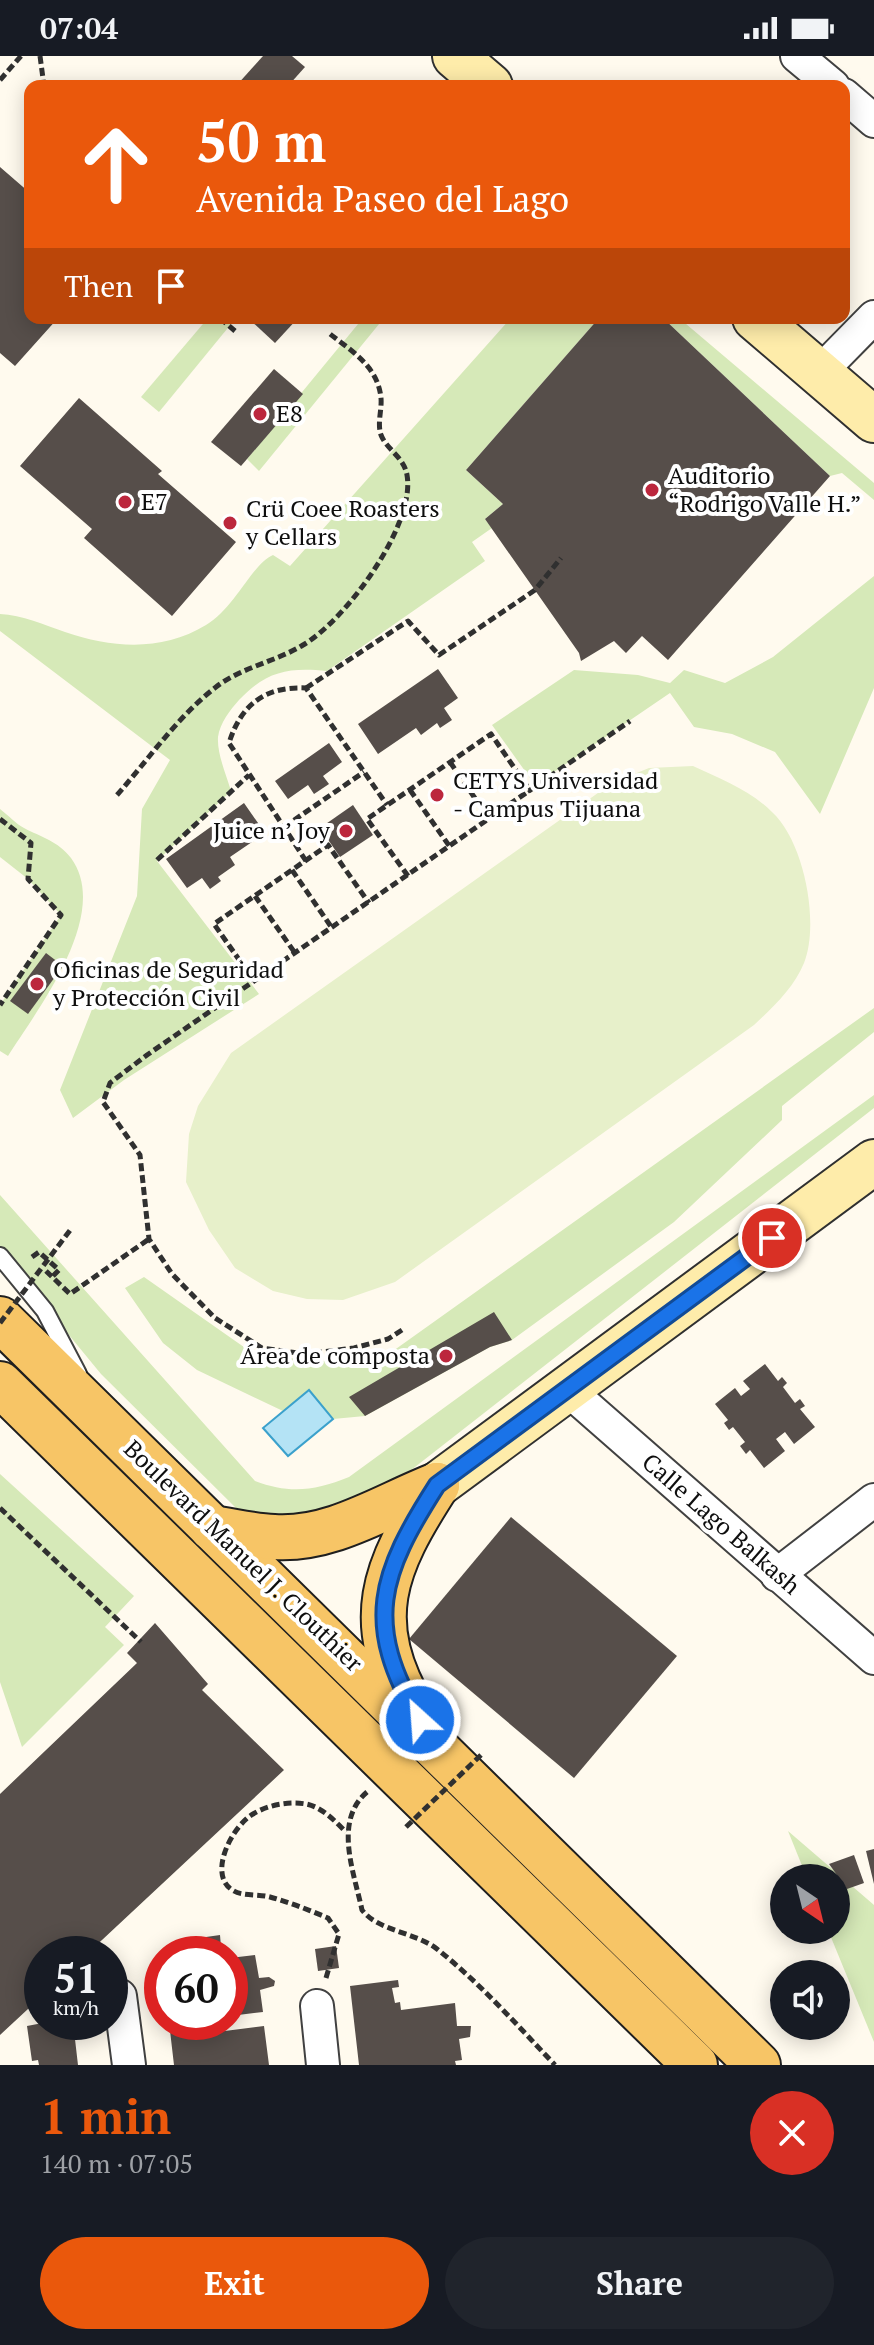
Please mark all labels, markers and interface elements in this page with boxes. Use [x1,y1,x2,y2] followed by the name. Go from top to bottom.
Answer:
[40,8,118,48] text: 07:04
[196,104,326,178] text: 50 m
[64,112,168,216] icon: ahead
[196,175,569,222] text: Avenida Paseo del Lago
[149,264,193,308] icon: arrive
[64,266,133,306] text: Then
[276,397,303,429] place label: E8
[251,405,269,423] marker: E8
[668,459,861,519] place label: Auditorio “Rodrigo Valle H.”
[643,481,661,499] marker: Auditorio “Rodrigo Valle H.”
[141,485,168,517] place label: E7
[245,492,440,552] place label: Crü Coee Roasters y Cellars
[116,493,134,511] marker: E7
[221,514,239,532] marker: Crü Coee Roasters y Cellars
[453,764,658,824] place label: CETYS Universidad - Campus Tijuana
[428,786,446,804] marker: CETYS Universidad - Campus Tijuana
[213,814,331,846] place label: Juice n’ Joy
[337,822,355,840] marker: Juice n’ Joy
[52,953,284,1013] place label: Oficinas de Seguridad y Protección Civil
[28,975,46,993] marker: Oficinas de Seguridad y Protección Civil
[738,1204,806,1272] pin
[750,1216,794,1260] icon: arrive
[240,1339,430,1371] place label: Área de composta
[437,1347,455,1365] marker: Área de composta
[117,1432,371,1679] street label: Boulevard Manuel J. Clouthier
[636,1446,808,1601] street label: Calle Lago Balkash
[378,1678,462,1762] position arrow
[770,1864,850,1944] north arrow
[770,1864,850,2040] map controls
[144,1936,248,2040] speed limit sign: 60
[53,1951,99,2004] text: 51
[770,1960,850,2040] button: sound
[53,1994,99,2021] text: km/h
[40,2084,171,2148] text: 1 min
[750,2091,834,2175] button: close
[40,2146,193,2180] text: 140 m · 07:05
[40,2237,429,2329] button: Exit
[445,2237,834,2329] button: Share

